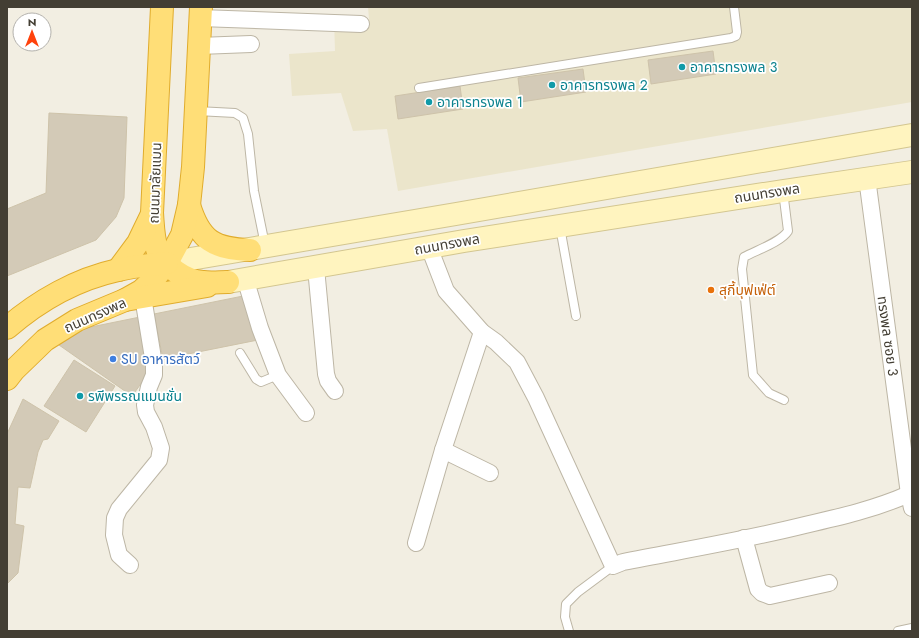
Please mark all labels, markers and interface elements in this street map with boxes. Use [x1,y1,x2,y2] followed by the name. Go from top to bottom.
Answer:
[12,12,52,52] north arrow
[28,14,36,30] text: N
[690,57,778,77] place label: อาคารทรงพล 3
[677,62,687,72] marker: อาคารทรงพล 3
[560,75,648,95] place label: อาคารทรงพล 2
[547,80,557,90] marker: อาคารทรงพล 2
[437,92,523,112] place label: อาคารทรงพล 1
[424,97,434,107] marker: อาคารทรงพล 1
[144,142,166,224] street label: ถนนมาลัยแมน
[733,178,801,208] street label: ถนนทรงพล
[413,228,481,260] street label: ถนนทรงพล
[719,280,776,300] place label: สุกี้บุฟเฟ่ต์
[706,285,716,295] marker: สุกี้บุฟเฟ่ต์
[61,292,129,338] street label: ถนนทรงพล
[872,295,904,378] street label: ทรงพล ซอย 3
[121,349,200,369] place label: SU อาหารสัตว์
[108,354,118,364] marker: SU อาหารสัตว์
[88,386,182,406] place label: รพีพรรณแมนชั่น
[75,391,85,401] marker: รพีพรรณแมนชั่น

